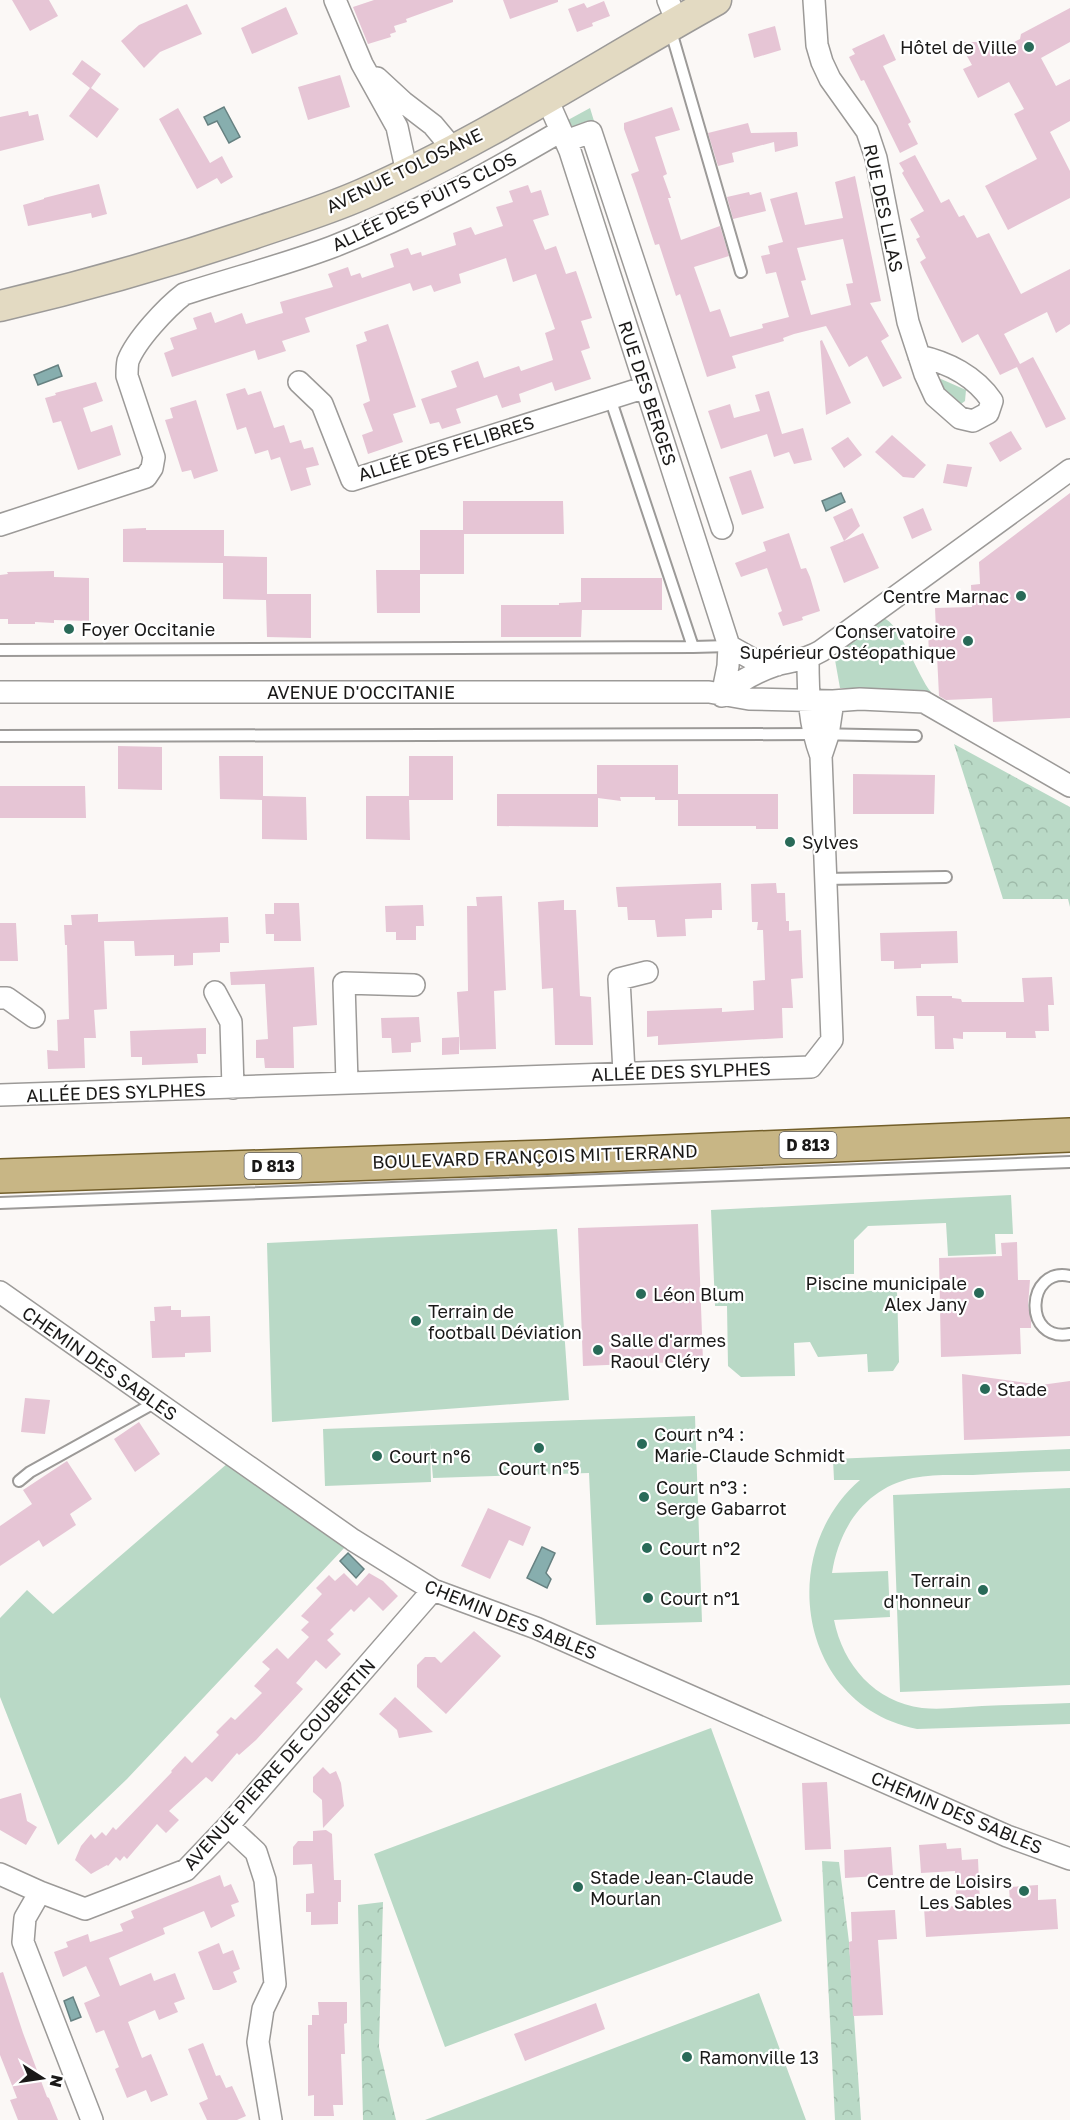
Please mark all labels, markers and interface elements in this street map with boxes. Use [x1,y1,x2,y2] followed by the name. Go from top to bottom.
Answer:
[900,36,1017,58] place label: Hôtel de Ville
[1022,40,1036,54] marker: Hôtel de Ville
[322,123,486,217] street label: AVENUE TOLOSANE
[860,142,908,274] street label: RUE DES LILAS
[328,147,520,255] street label: ALLÉE DES PUITS CLOS
[614,318,682,468] street label: RUE DES BERGES
[355,411,537,485] street label: ALLÉE DES FELIBRES
[883,585,1009,607] place label: Centre Marnac
[1014,589,1028,603] marker: Centre Marnac
[81,618,215,640] place label: Foyer Occitanie
[740,620,956,663] place label: Conservatoire Supérieur Ostéopathique
[62,622,76,636] marker: Foyer Occitanie
[961,634,975,648] marker: Conservatoire Supérieur Ostéopathique
[267,681,455,703] street label: AVENUE D'OCCITANIE
[802,831,859,853] place label: Sylves
[783,835,797,849] marker: Sylves
[591,1057,771,1085] street label: ALLÉE DES SYLPHES
[26,1078,206,1106] street label: ALLÉE DES SYLPHES
[780,1132,836,1158] road number: D 813
[372,1139,698,1173] street label: BOULEVARD FRANÇOIS MITTERRAND
[244,1153,302,1179] road number: D 813
[806,1272,967,1315] place label: Piscine municipale Alex Jany
[653,1283,745,1305] place label: Léon Blum
[972,1286,986,1300] marker: Piscine municipale Alex Jany
[634,1287,648,1301] marker: Léon Blum
[428,1300,582,1343] place label: Terrain de football Déviation
[18,1301,182,1425] street label: CHEMIN DES SABLES
[409,1314,423,1328] marker: Terrain de football Déviation
[610,1329,726,1372] place label: Salle d'armes Raoul Cléry
[591,1343,605,1357] marker: Salle d'armes Raoul Cléry
[997,1378,1047,1400] place label: Stade
[978,1382,992,1396] marker: Stade
[654,1423,845,1466] place label: Court n°4 : Marie-Claude Schmidt
[635,1437,649,1451] marker: Court n°4 : Marie-Claude Schmidt
[532,1441,546,1455] marker: Court n°5
[389,1445,471,1467] place label: Court n°6
[370,1449,384,1463] marker: Court n°6
[498,1457,580,1479] place label: Court n°5
[656,1476,787,1519] place label: Court n°3 : Serge Gabarrot
[637,1490,651,1504] marker: Court n°3 : Serge Gabarrot
[659,1537,741,1559] place label: Court n°2
[640,1541,654,1555] marker: Court n°2
[884,1569,971,1612] place label: Terrain d'honneur
[422,1574,600,1664] street label: CHEMIN DES SABLES
[976,1583,990,1597] marker: Terrain d'honneur
[660,1587,740,1609] place label: Court n°1
[641,1591,655,1605] marker: Court n°1
[178,1654,380,1874] street label: AVENUE PIERRE DE COUBERTIN
[868,1766,1046,1858] street label: CHEMIN DES SABLES
[590,1866,754,1909] place label: Stade Jean-Claude Mourlan
[867,1870,1012,1913] place label: Centre de Loisirs Les Sables
[571,1880,585,1894] marker: Stade Jean-Claude Mourlan
[1017,1884,1031,1898] marker: Centre de Loisirs Les Sables
[699,2046,819,2068] place label: Ramonville 13
[12,2048,72,2108] north arrow
[680,2050,694,2064] marker: Ramonville 13
[46,2073,68,2089] text: N

